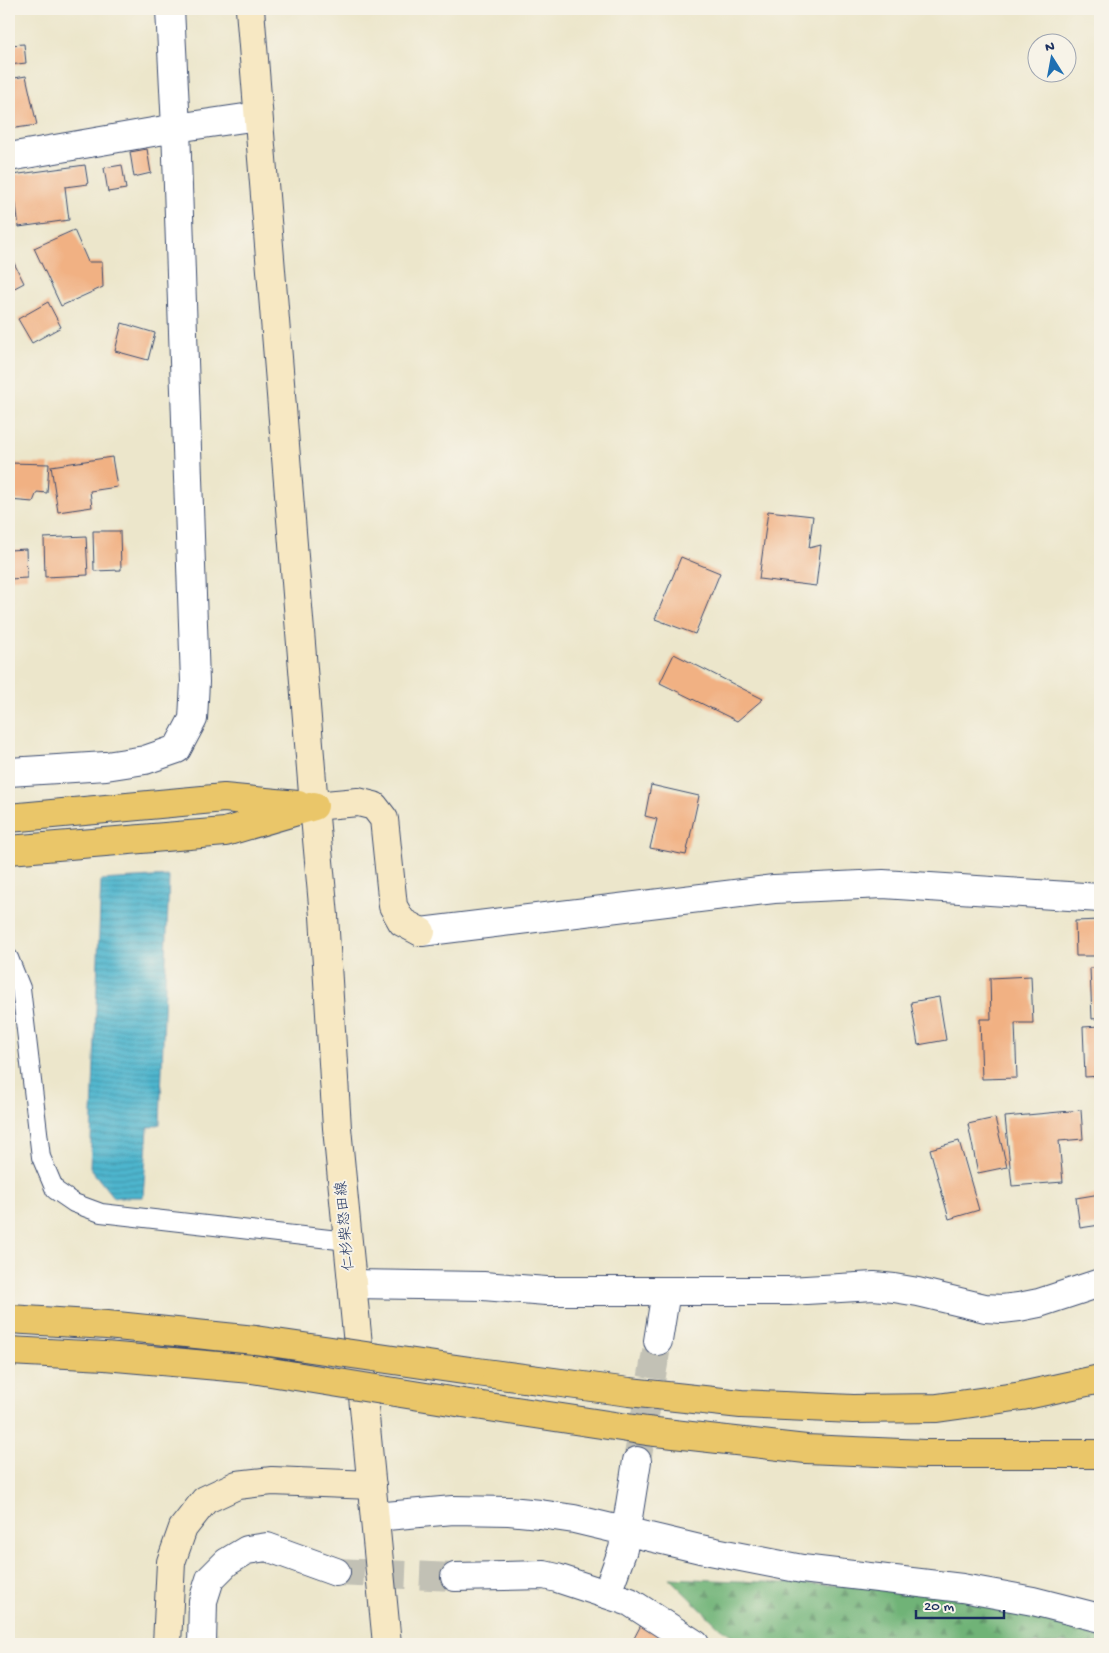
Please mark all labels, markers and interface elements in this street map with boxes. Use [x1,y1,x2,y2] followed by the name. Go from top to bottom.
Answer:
[1026,32,1076,82] north arrow
[1044,38,1056,57] text: N
[332,1180,359,1272] street label: 仁杉柴怒田線
[916,1588,1004,1620] scale bar
[924,1598,954,1616] text: 20 m

